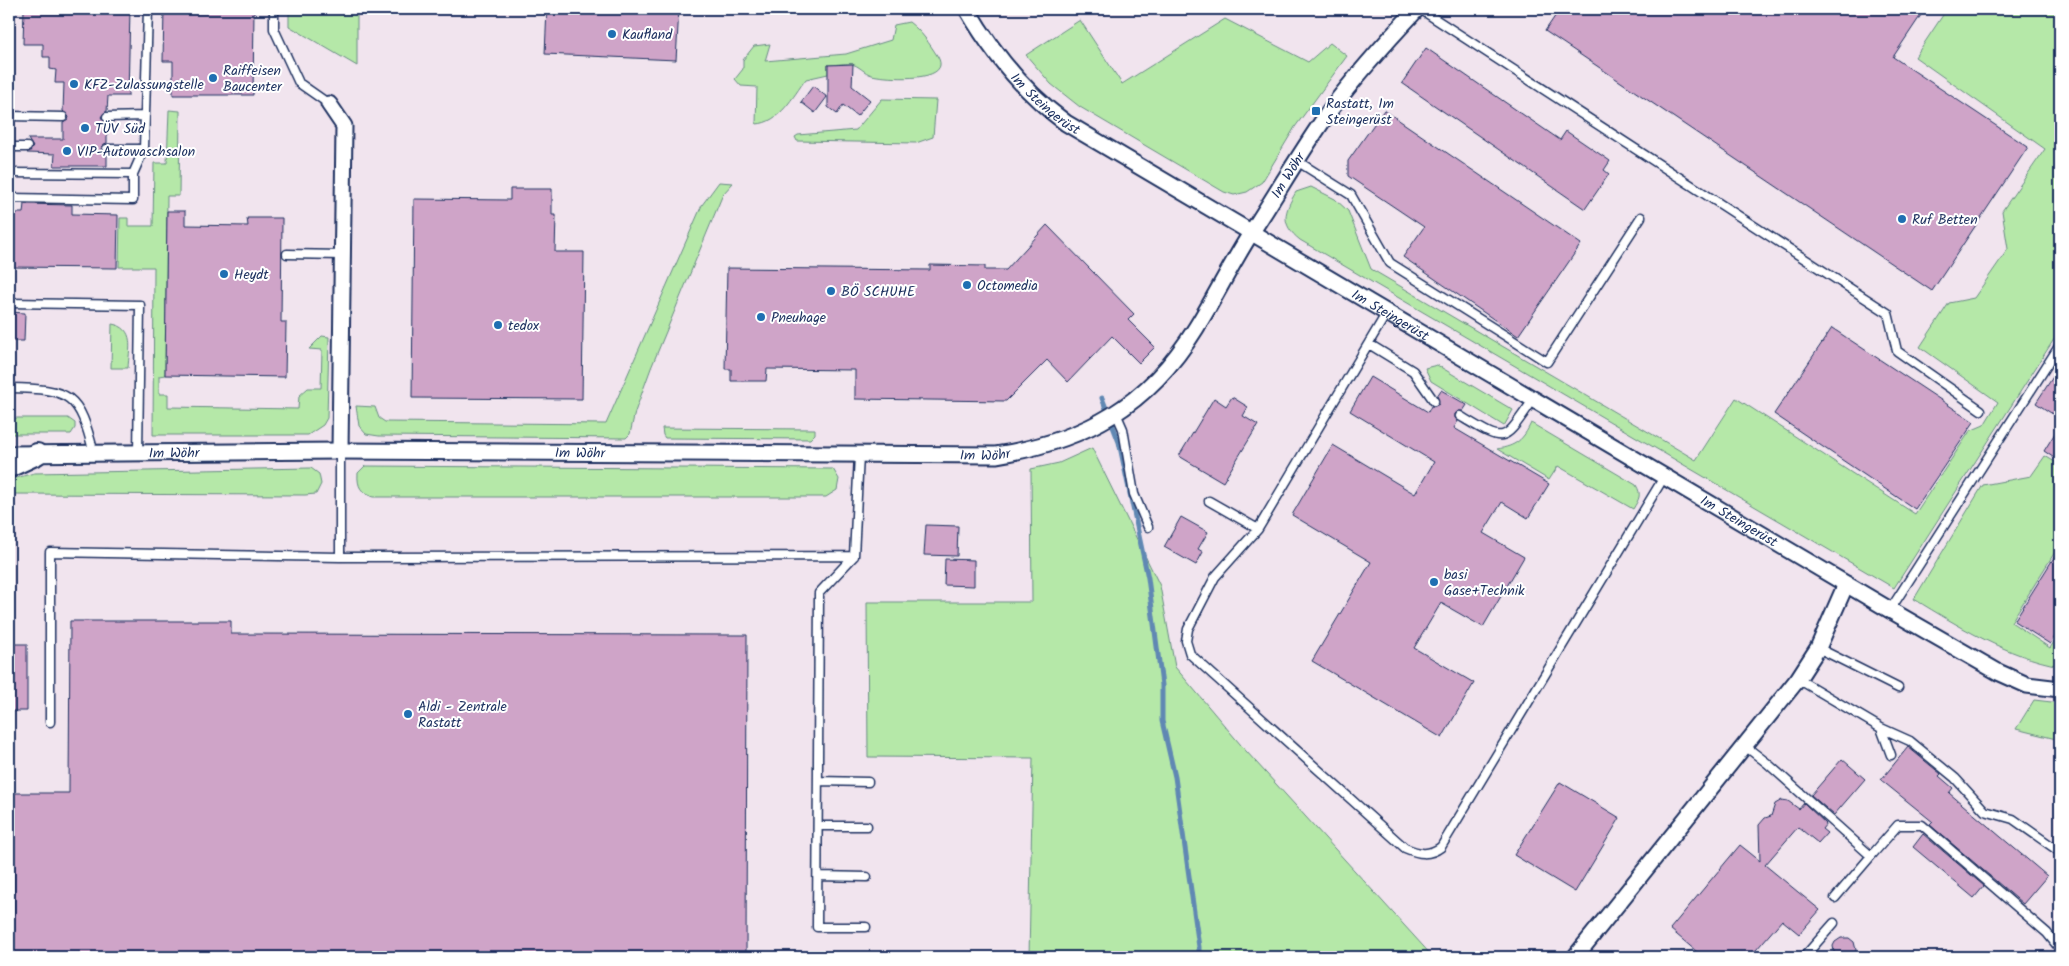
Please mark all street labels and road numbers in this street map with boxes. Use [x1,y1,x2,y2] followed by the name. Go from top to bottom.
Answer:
[1005,68,1085,141] street label: Im Steingerüst
[1266,147,1312,203] street label: Im Wöhr
[1347,284,1433,347] street label: Im Steingerüst
[149,442,201,465] street label: Im Wöhr
[555,442,607,465] street label: Im Wöhr
[960,442,1014,467] street label: Im Wöhr
[1696,490,1782,554] street label: Im Steingerüst

